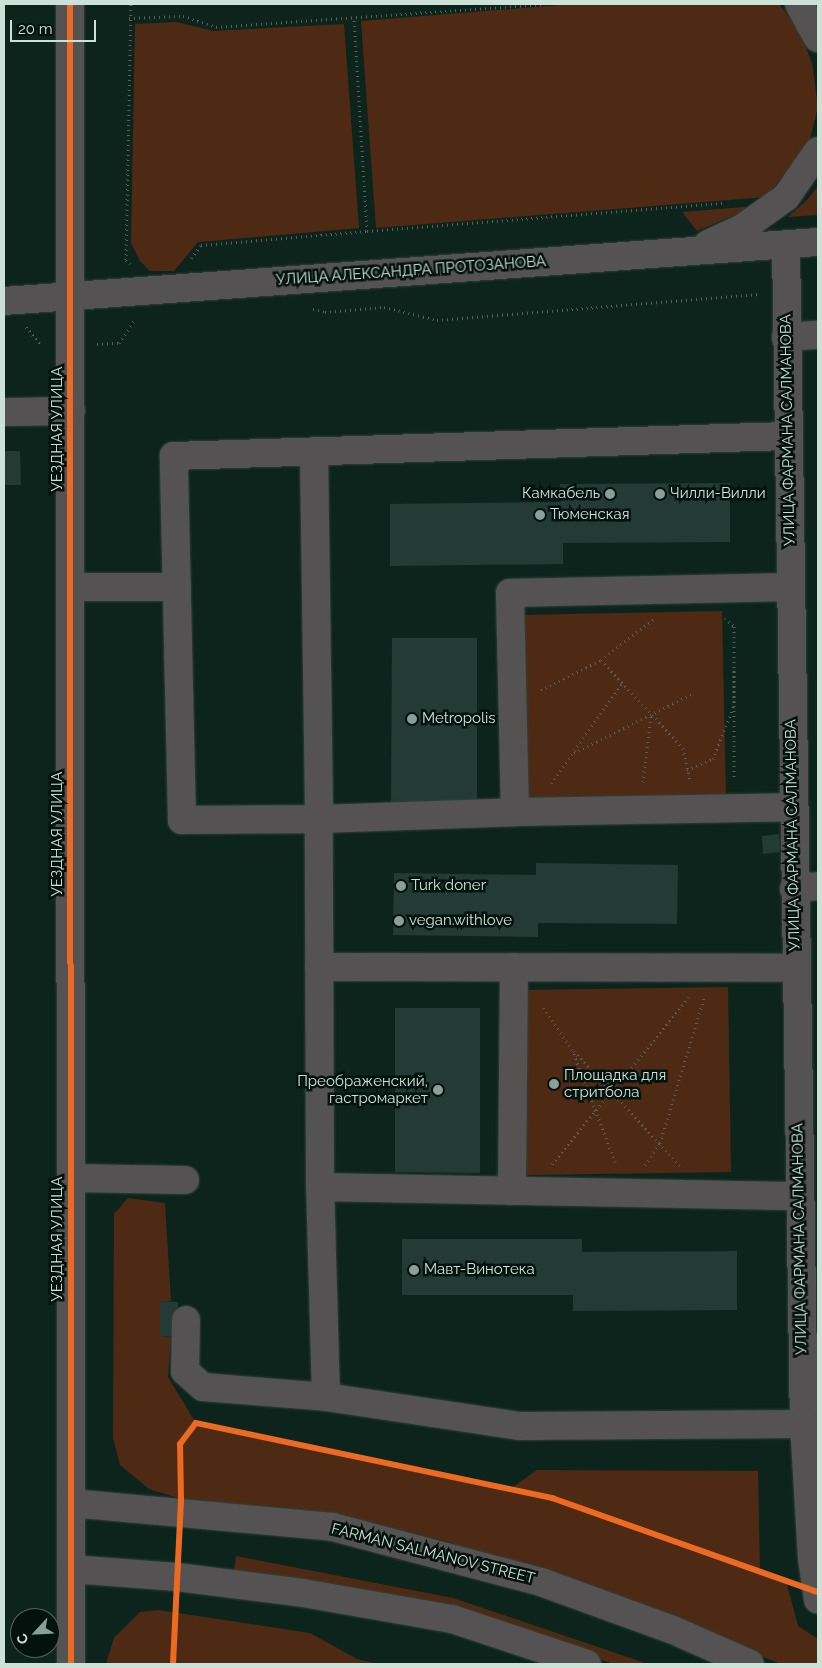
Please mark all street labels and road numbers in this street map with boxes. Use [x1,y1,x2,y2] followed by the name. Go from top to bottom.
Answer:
[275,253,547,289] street label: УЛИЦА АЛЕКСАНДРА ПРОТОЗАНОВА
[777,313,799,547] street label: УЛИЦА ФАРМАНА САЛМАНОВА
[49,367,67,491] street label: УЕЗДНАЯ УЛИЦА
[782,718,804,952] street label: УЛИЦА ФАРМАНА САЛМАНОВА
[49,772,67,896] street label: УЕЗДНАЯ УЛИЦА
[789,1122,811,1356] street label: УЛИЦА ФАРМАНА САЛМАНОВА
[49,1177,67,1301] street label: УЕЗДНАЯ УЛИЦА
[329,1520,537,1588] street label: FARMAN SALMANOV STREET

